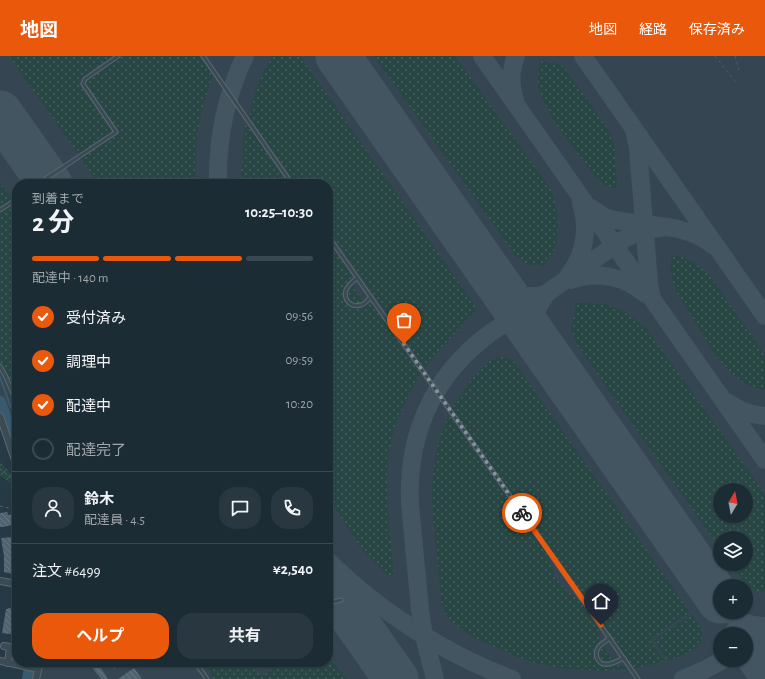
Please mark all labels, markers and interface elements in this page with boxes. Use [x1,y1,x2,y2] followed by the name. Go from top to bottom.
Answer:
[20,21,58,40] text: 地図
[589,23,617,37] text: 地図
[639,23,667,37] text: 経路
[689,23,745,37] text: 保存済み
[32,193,84,206] text: 到着まで
[245,205,313,220] text: 10:25–10:30
[32,210,74,236] text: 2 分
[32,272,108,285] text: 配達中 · 140 m
[387,303,421,344] pin
[32,306,54,328] icon: check
[393,309,415,331] icon: bag
[286,310,313,323] text: 09:56
[66,311,126,326] text: 受付済み
[32,350,54,372] icon: check
[286,354,313,367] text: 09:59
[66,355,111,370] text: 調理中
[32,394,54,416] icon: check
[286,398,313,411] text: 10:20
[66,399,111,414] text: 配達中
[66,443,126,458] text: 配達完了
[713,483,753,523] north arrow
[713,483,753,667] map controls
[32,487,74,529] button: person
[219,487,261,529] button: chat
[271,487,313,529] button: phone
[84,492,114,507] text: 鈴木
[502,493,542,533] courier
[511,502,533,524] icon: bike
[84,514,145,527] text: 配達員 · 4.5
[713,531,753,571] button: layers
[273,562,313,577] text: ¥2,540
[32,564,101,579] text: 注文 #6499
[713,579,753,619] button: +
[584,584,618,625] pin
[590,590,612,612] icon: home
[32,613,169,659] button: ヘルプ
[177,613,313,659] button: 共有
[713,627,753,667] button: −

